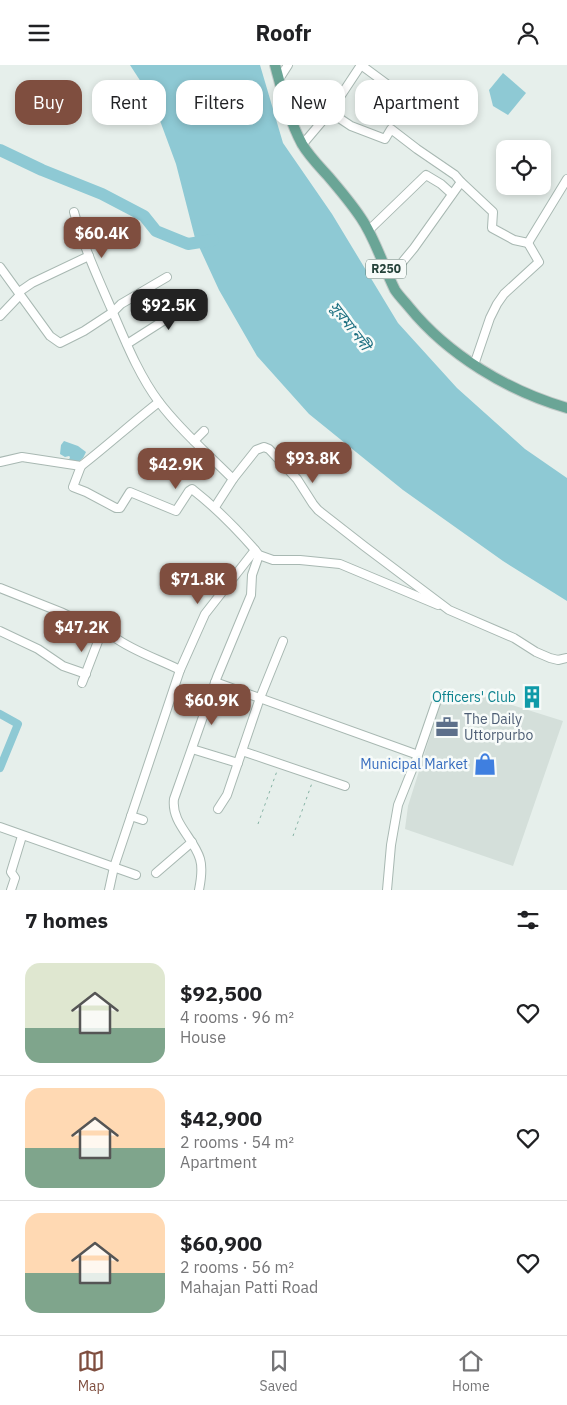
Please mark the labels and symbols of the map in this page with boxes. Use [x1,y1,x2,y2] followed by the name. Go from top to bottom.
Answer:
[61,217,143,259] pin: $60.4K
[366,259,406,278] road number: R250
[128,289,210,331] pin: $92.5K
[326,297,377,356] water label: সুরমা নদী
[272,441,354,484] pin: $93.8K
[135,447,217,490] pin: $42.9K
[157,563,239,605] pin: $71.8K
[41,611,123,653] pin: $47.2K
[171,683,253,726] pin: $60.9K
[519,684,545,710] building icon: Officers' Club
[432,688,516,706] place label: Officers' Club
[464,710,533,744] place label: The Daily Uttorpurbo
[434,714,460,740] office icon: The Daily Uttorpurbo
[472,751,498,777] shop icon: Municipal Market
[360,755,468,773] place label: Municipal Market

